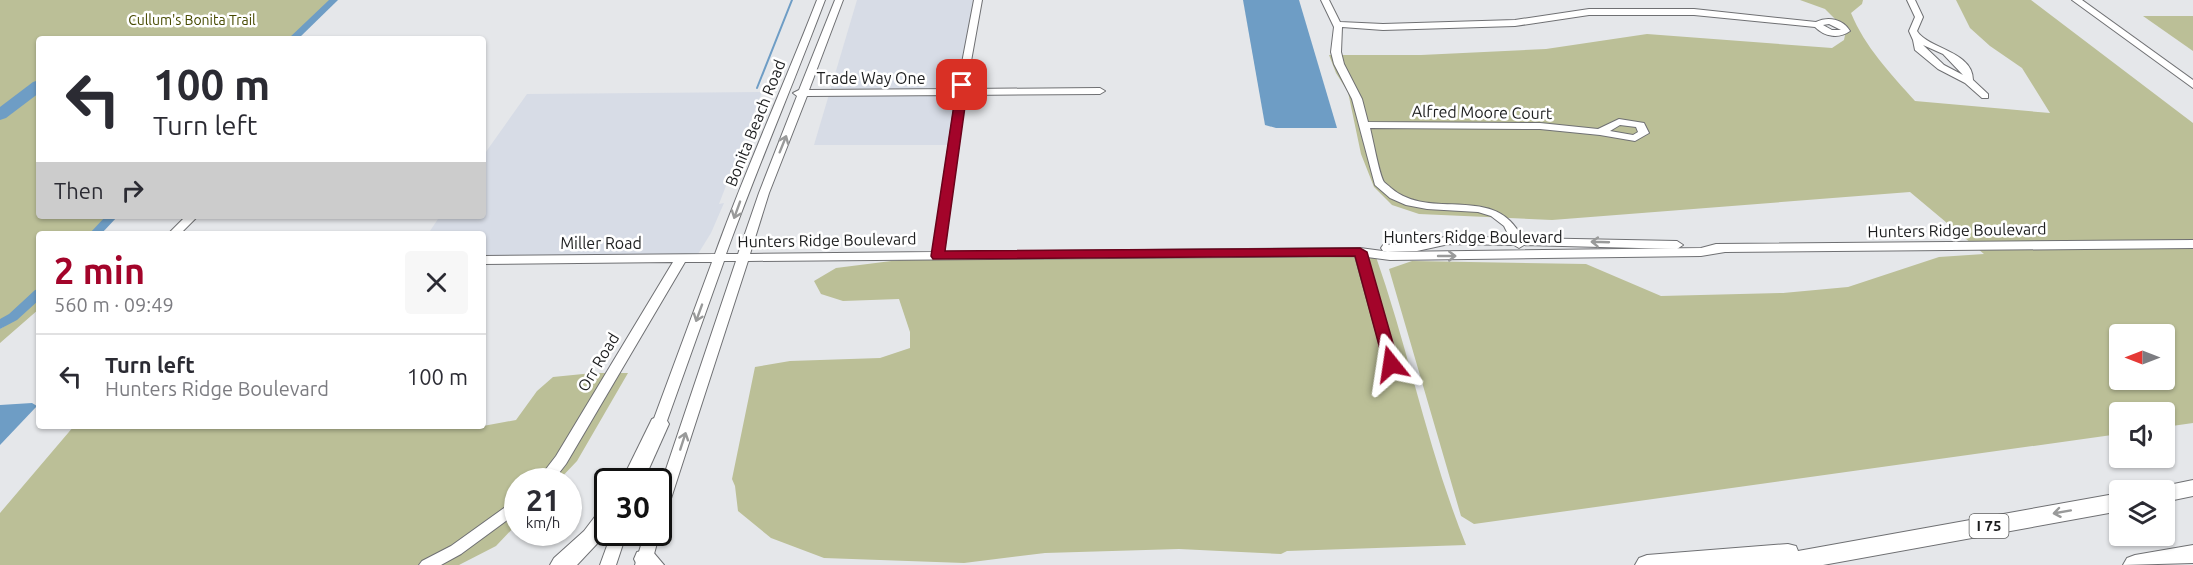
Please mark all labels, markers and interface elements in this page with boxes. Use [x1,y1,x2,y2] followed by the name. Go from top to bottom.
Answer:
[128,12,256,28] park label: Cullum's Bonita Trail
[721,57,789,189] street label: Bonita Beach Road
[936,59,987,110] pin
[54,60,132,138] icon: left
[153,61,270,108] text: 100 m
[945,68,978,101] icon: arrive
[817,69,925,87] street label: Trade Way One
[1412,102,1553,122] street label: Alfred Moore Court
[153,110,257,140] text: Turn left
[778,135,789,153] one-way arrow
[116,174,149,207] icon: right
[54,178,104,203] text: Then
[730,200,741,219] one-way arrow
[1867,219,2047,241] street label: Hunters Ridge Boulevard
[1383,228,1563,246] street label: Hunters Ridge Boulevard
[737,229,917,251] street label: Hunters Ridge Boulevard
[560,234,642,252] street label: Miller Road
[1590,237,1610,248] one-way arrow
[54,250,145,291] text: 2 min
[1437,250,1457,262] one-way arrow
[405,251,468,314] button: close
[54,293,174,316] text: 560 m · 09:49
[692,303,703,322] one-way arrow
[2109,324,2175,390] north arrow
[2109,324,2175,546] map controls
[574,329,622,395] street label: Orr Road
[1359,332,1423,396] position arrow
[105,352,195,377] text: Turn left
[54,360,87,393] icon: left
[407,364,468,389] text: 100 m
[105,377,329,400] text: Hunters Ridge Boulevard
[2109,402,2175,468] button: sound
[678,432,689,451] one-way arrow
[594,468,672,546] speed limit sign: 30
[2109,480,2175,546] button: layers
[526,483,560,517] text: 21
[2053,507,2072,518] one-way arrow
[526,514,560,531] text: km/h
[1970,514,2008,538] road number: I 75

